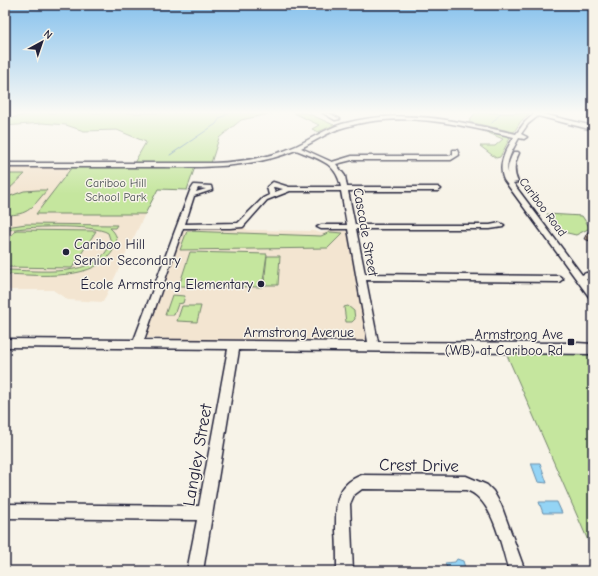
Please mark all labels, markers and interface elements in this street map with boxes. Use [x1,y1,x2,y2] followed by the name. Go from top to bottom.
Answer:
[22,22,62,62] north arrow
[41,27,55,42] text: N
[516,175,570,239] street label: Cariboo Road
[85,176,147,204] park label: Cariboo Hill School Park
[349,186,382,279] street label: Cascade Street
[74,236,181,269] place label: Cariboo Hill Senior Secondary
[61,247,71,257] marker: Cariboo Hill Senior Secondary
[80,276,254,293] place label: École Armstrong Elementary
[256,279,266,289] marker: École Armstrong Elementary
[244,324,354,341] street label: Armstrong Avenue
[445,326,563,359] place label: Armstrong Ave (WB) at Cariboo Rd
[566,337,576,347] marker: Armstrong Ave (WB) at Cariboo Rd
[179,401,216,508] street label: Langley Street
[379,455,459,476] street label: Crest Drive

